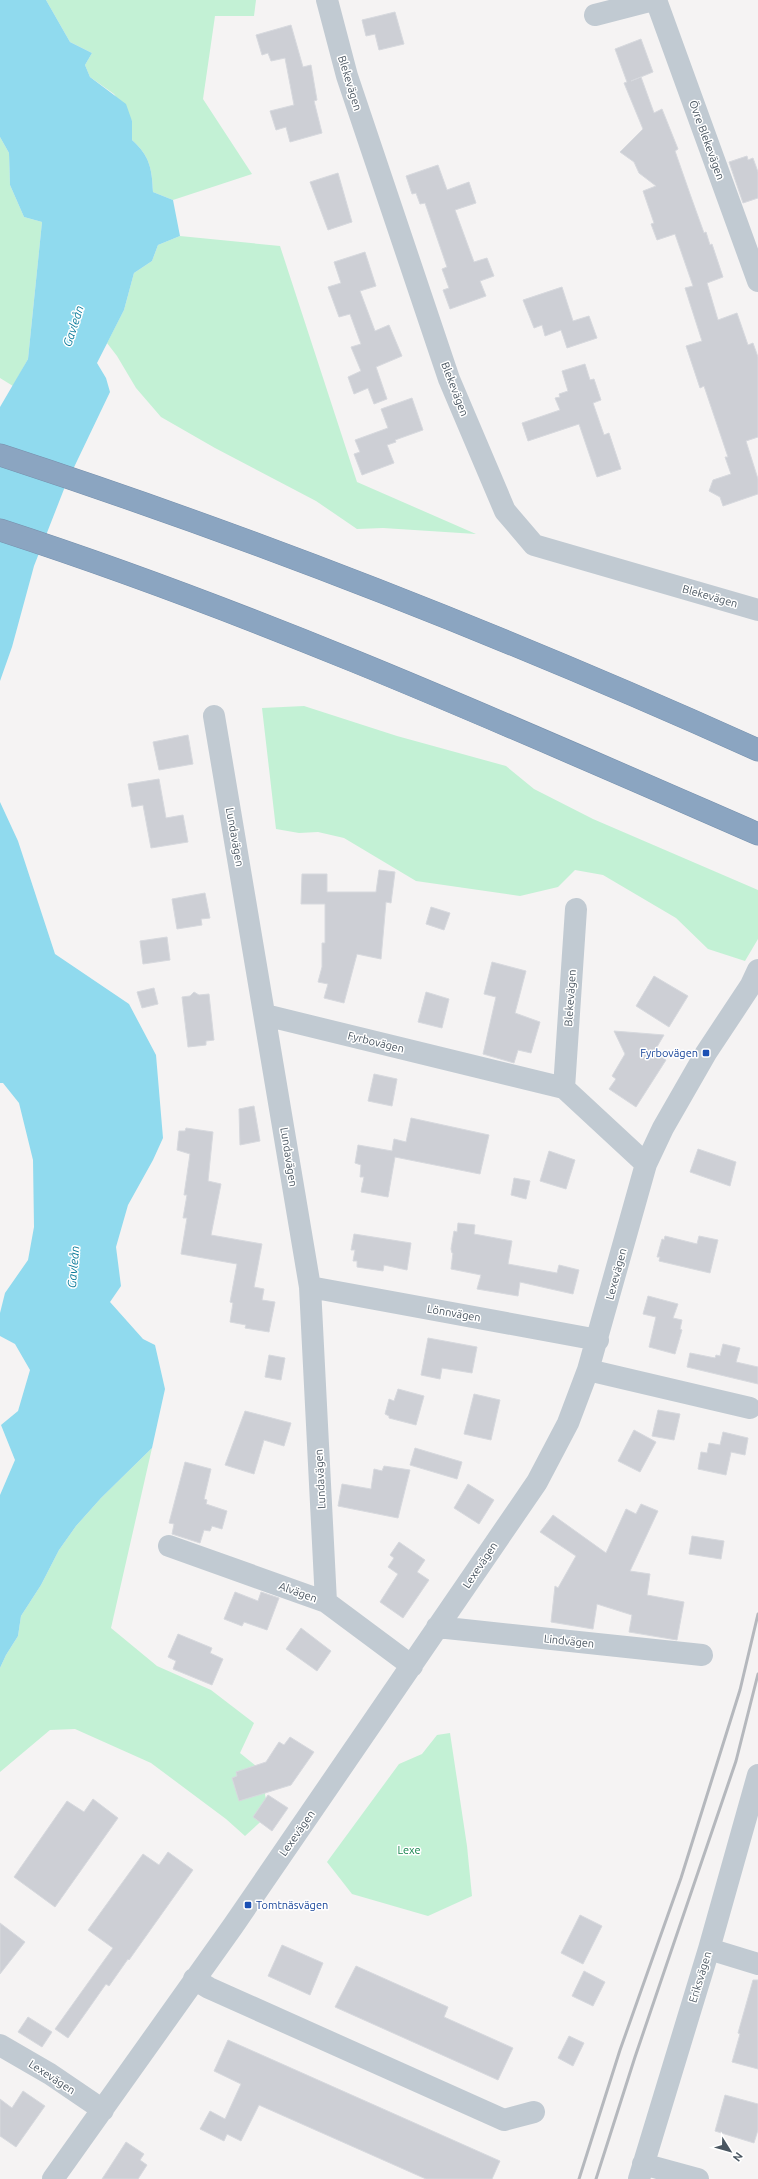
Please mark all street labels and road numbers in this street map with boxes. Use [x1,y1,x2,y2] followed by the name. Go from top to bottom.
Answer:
[336,54,364,112] street label: Blekevägen
[687,99,727,181] street label: Övre Blekevägen
[439,360,471,418] street label: Blekevägen
[681,582,739,610] street label: Blekevägen
[224,806,246,868] street label: Lundavägen
[562,969,578,1027] street label: Blekevägen
[347,1029,405,1055] street label: Fyrbovägen
[278,1126,300,1188] street label: Lundavägen
[603,1247,629,1301] street label: Lexevägen
[426,1302,482,1324] street label: Lönnvägen
[312,1449,328,1509] street label: Lundavägen
[460,1540,500,1590] street label: Lexevägen
[277,1580,319,1604] street label: Alvägen
[543,1632,595,1650] street label: Lindvägen
[277,1808,317,1858] street label: Lexevägen
[687,1950,713,2004] street label: Eriksvägen
[27,2058,77,2096] street label: Lexevägen

